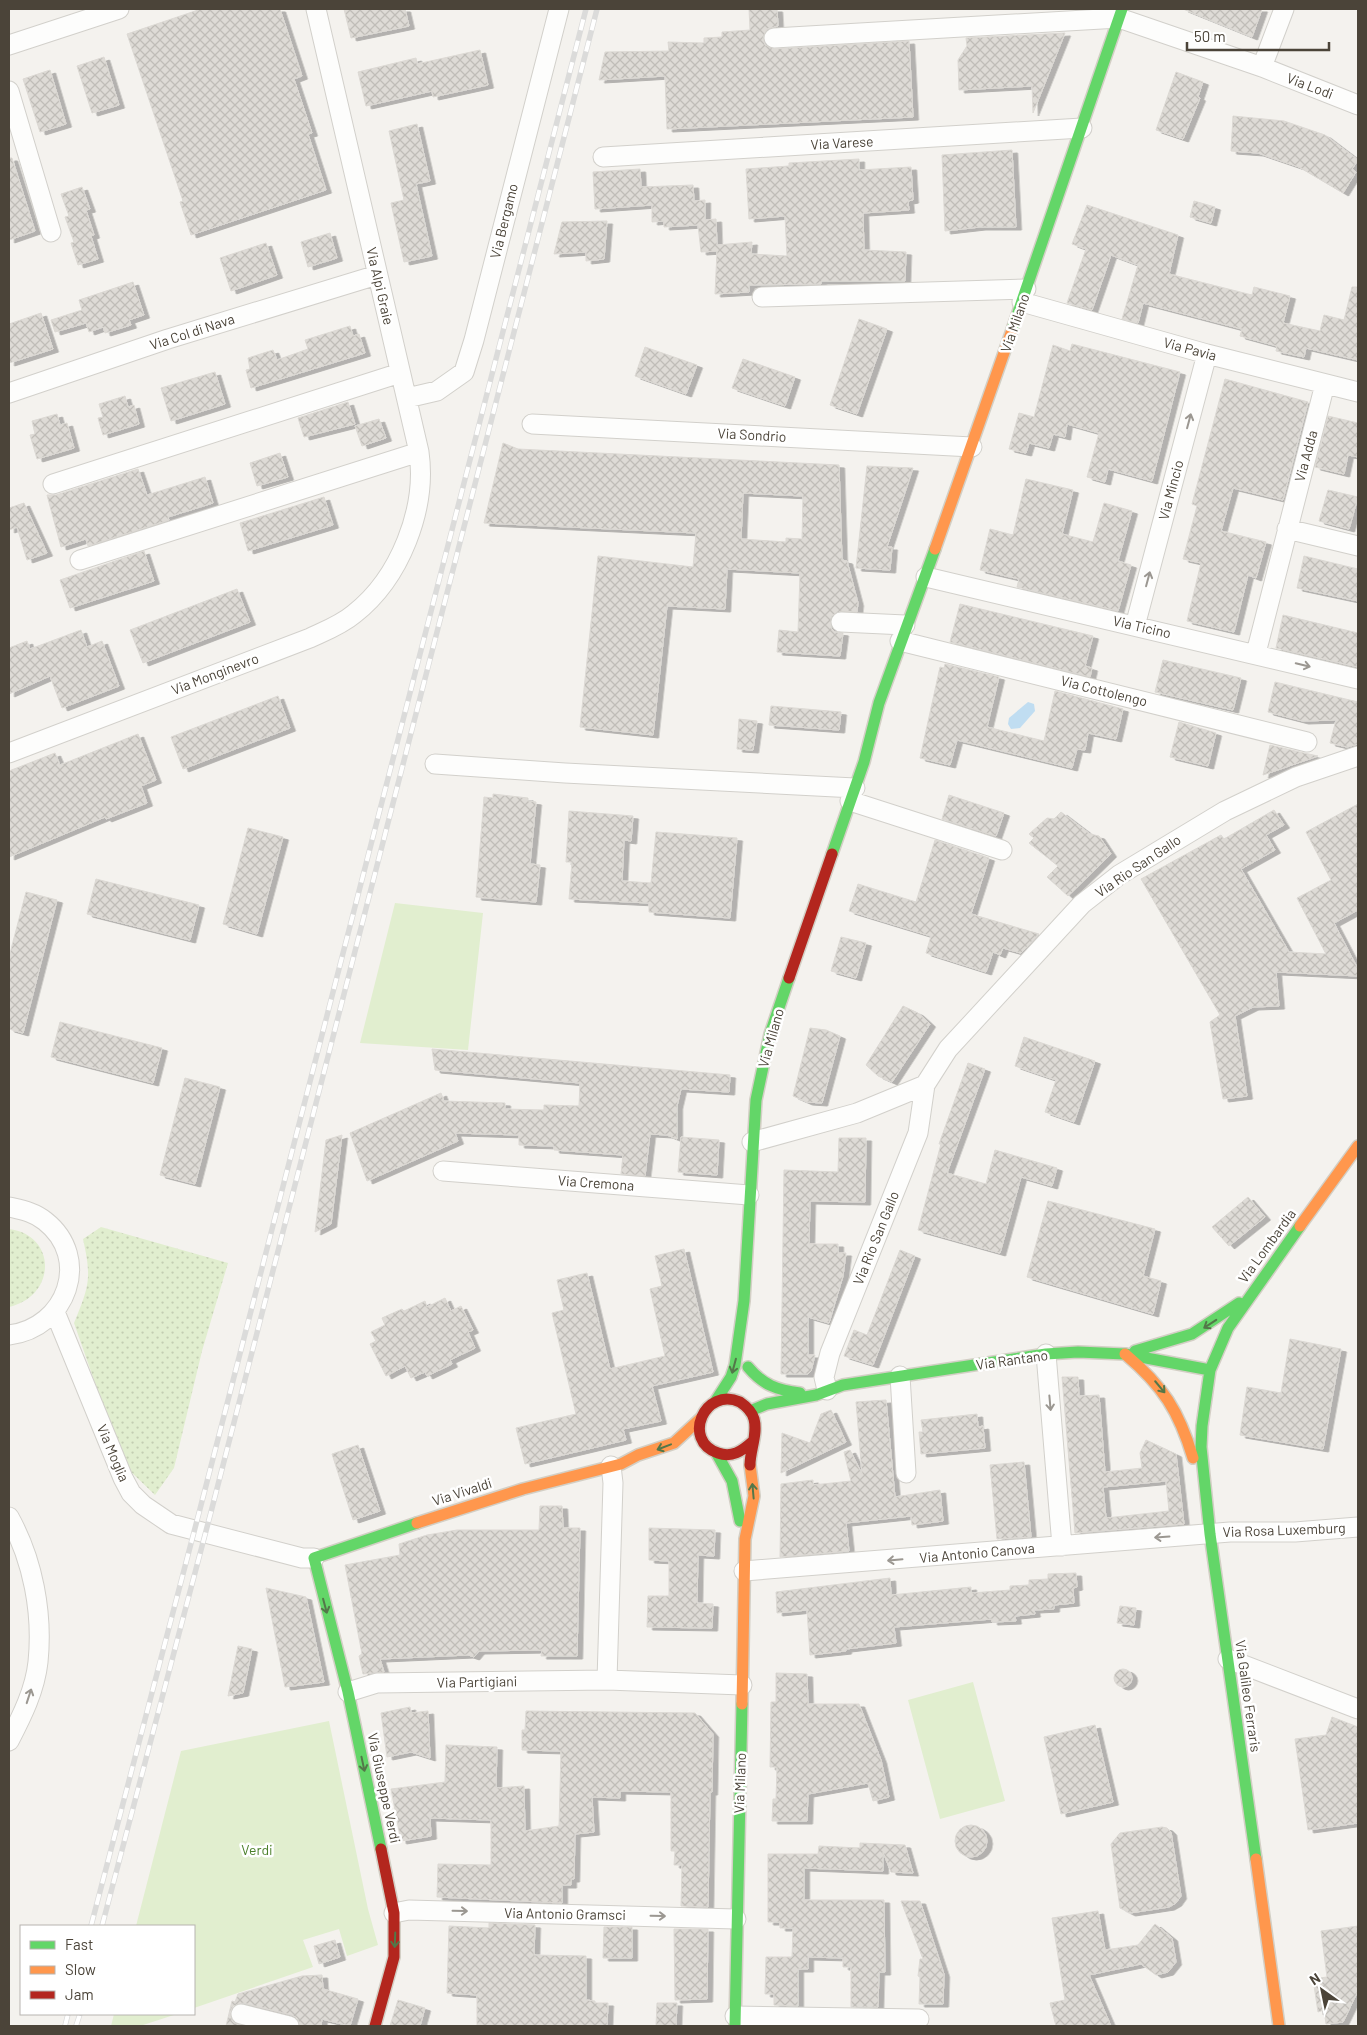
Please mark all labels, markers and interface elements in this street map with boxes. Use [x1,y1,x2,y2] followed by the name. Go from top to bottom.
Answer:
[1187,20,1330,52] scale bar
[1194,27,1226,45] text: 50 m
[1284,69,1336,102] street label: Via Lodi
[810,132,874,153] street label: Via Varese
[486,182,521,260] street label: Via Bergamo
[363,245,398,326] street label: Via Alpi Graie
[997,291,1032,354] street label: Via Milano
[147,310,236,353] street label: Via Col di Nava
[1162,333,1219,364] street label: Via Pavia
[1185,414,1195,430] one-way arrow
[717,424,787,445] street label: Via Sondrio
[1291,428,1321,483] street label: Via Adda
[1154,458,1187,522] street label: Via Mincio
[1144,571,1153,587] one-way arrow
[1111,612,1173,641] street label: Via Ticino
[169,649,261,698] street label: Via Monginevro
[1295,661,1311,670] one-way arrow
[1059,672,1149,709] street label: Via Cottolengo
[1092,831,1184,901] street label: Via Rio San Gallo
[754,1006,787,1069] street label: Via Milano
[557,1171,635,1194] street label: Via Cremona
[849,1188,902,1287] street label: Via Rio San Gallo
[1234,1205,1299,1286] street label: Via Lombardia
[1203,1319,1217,1329] one-way arrow
[975,1346,1049,1373] street label: Via Rantano
[729,1358,738,1374] one-way arrow
[1155,1380,1166,1393] one-way arrow
[1045,1395,1055,1411] one-way arrow
[94,1421,133,1484] street label: Via Moglia
[657,1443,672,1452] one-way arrow
[430,1474,494,1509] street label: Via Vivaldi
[748,1484,757,1500] one-way arrow
[1222,1519,1346,1540] street label: Via Rosa Luxemburg
[1154,1532,1170,1542] one-way arrow
[918,1539,1035,1566] street label: Via Antonio Canova
[888,1555,904,1565] one-way arrow
[321,1597,330,1613] one-way arrow
[1232,1639,1265,1753] street label: Via Galileo Ferraris
[437,1672,517,1691] street label: Via Partigiani
[24,1689,34,1705] one-way arrow
[364,1731,404,1845] street label: Via Giuseppe Verdi
[730,1752,749,1814] street label: Via Milano
[359,1755,369,1771] one-way arrow
[241,1841,273,1858] park label: Verdi
[504,1904,626,1923] street label: Via Antonio Gramsci
[452,1907,468,1916] one-way arrow
[649,1911,665,1921] one-way arrow
[20,1925,195,2015] legend
[390,1932,400,1948] one-way arrow
[65,1935,93,1953] text: Fast
[65,1960,96,1978] text: Slow
[1297,1965,1347,2015] north arrow
[1306,1969,1323,1988] text: N
[65,1985,94,2003] text: Jam

